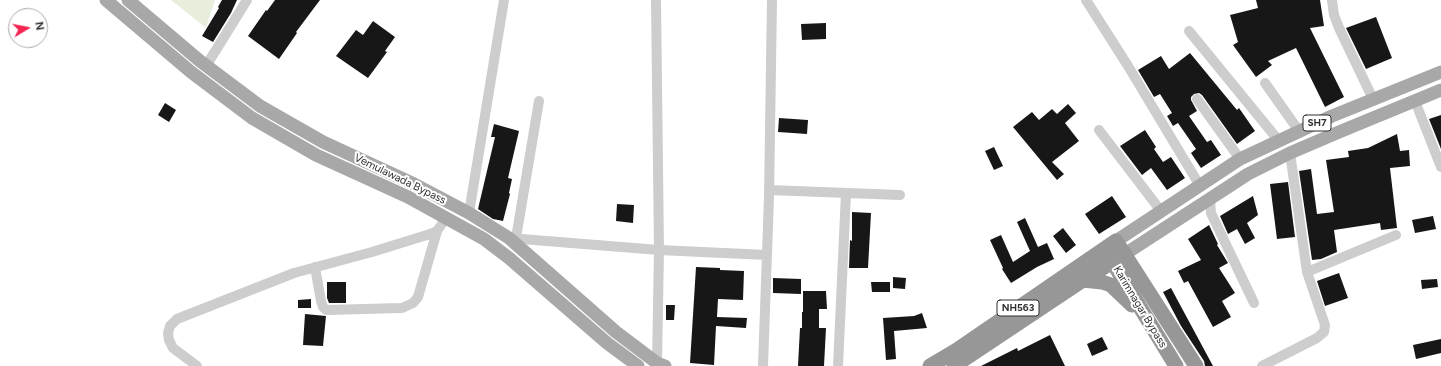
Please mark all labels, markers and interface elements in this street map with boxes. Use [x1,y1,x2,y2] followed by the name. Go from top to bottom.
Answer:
[8,8,48,48] north arrow
[32,21,46,31] text: N
[1303,115,1331,131] road number: SH7
[352,151,448,207] street label: Vemulawada Bypass
[1110,264,1170,350] street label: Karimnagar Bypass
[997,300,1039,316] road number: NH563

